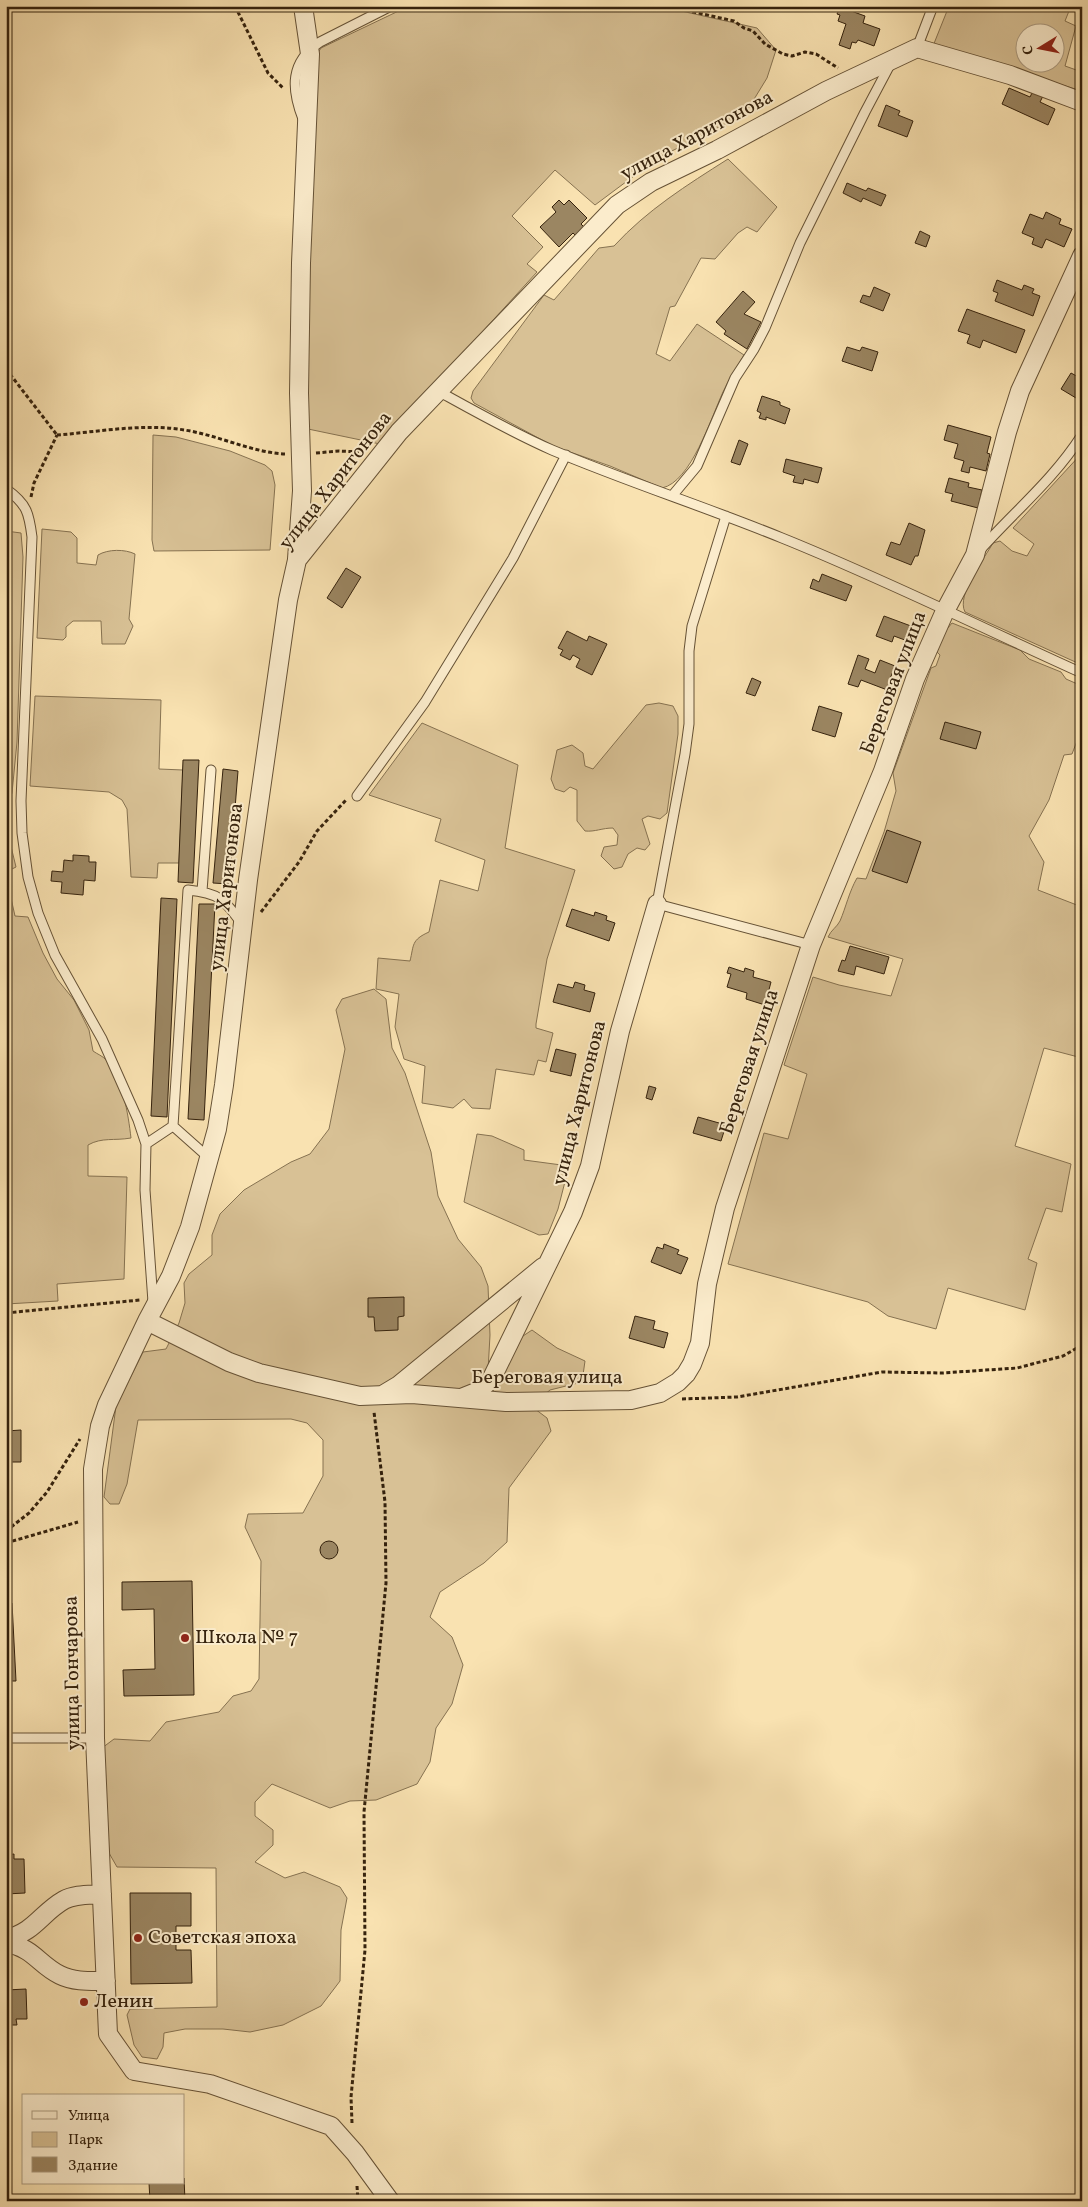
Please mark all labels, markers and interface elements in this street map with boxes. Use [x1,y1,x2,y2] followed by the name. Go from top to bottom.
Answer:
[1016,22,1066,72] north arrow
[1019,44,1039,56] text: С
[616,84,778,188] street label: улица Харитонова
[273,406,399,556] street label: улица Харитонова
[854,607,934,759] street label: Береговая улица
[203,801,251,973] street label: улица Харитонова
[713,986,787,1138] street label: Береговая улица
[546,1017,614,1189] street label: улица Харитонова
[471,1364,623,1392] street label: Береговая улица
[58,1595,88,1751] street label: улица Гончарова
[195,1624,298,1652] place label: Школа № 7
[179,1632,191,1644] marker: Школа № 7
[148,1924,297,1952] place label: Советская эпоха
[132,1932,144,1944] marker: Советская эпоха
[94,1988,154,2016] place label: Ленин
[78,1996,90,2008] marker: Ленин
[22,2094,185,2184] legend
[68,2106,110,2127] text: Улица
[68,2130,103,2151] text: Парк
[68,2156,118,2177] text: Здание

